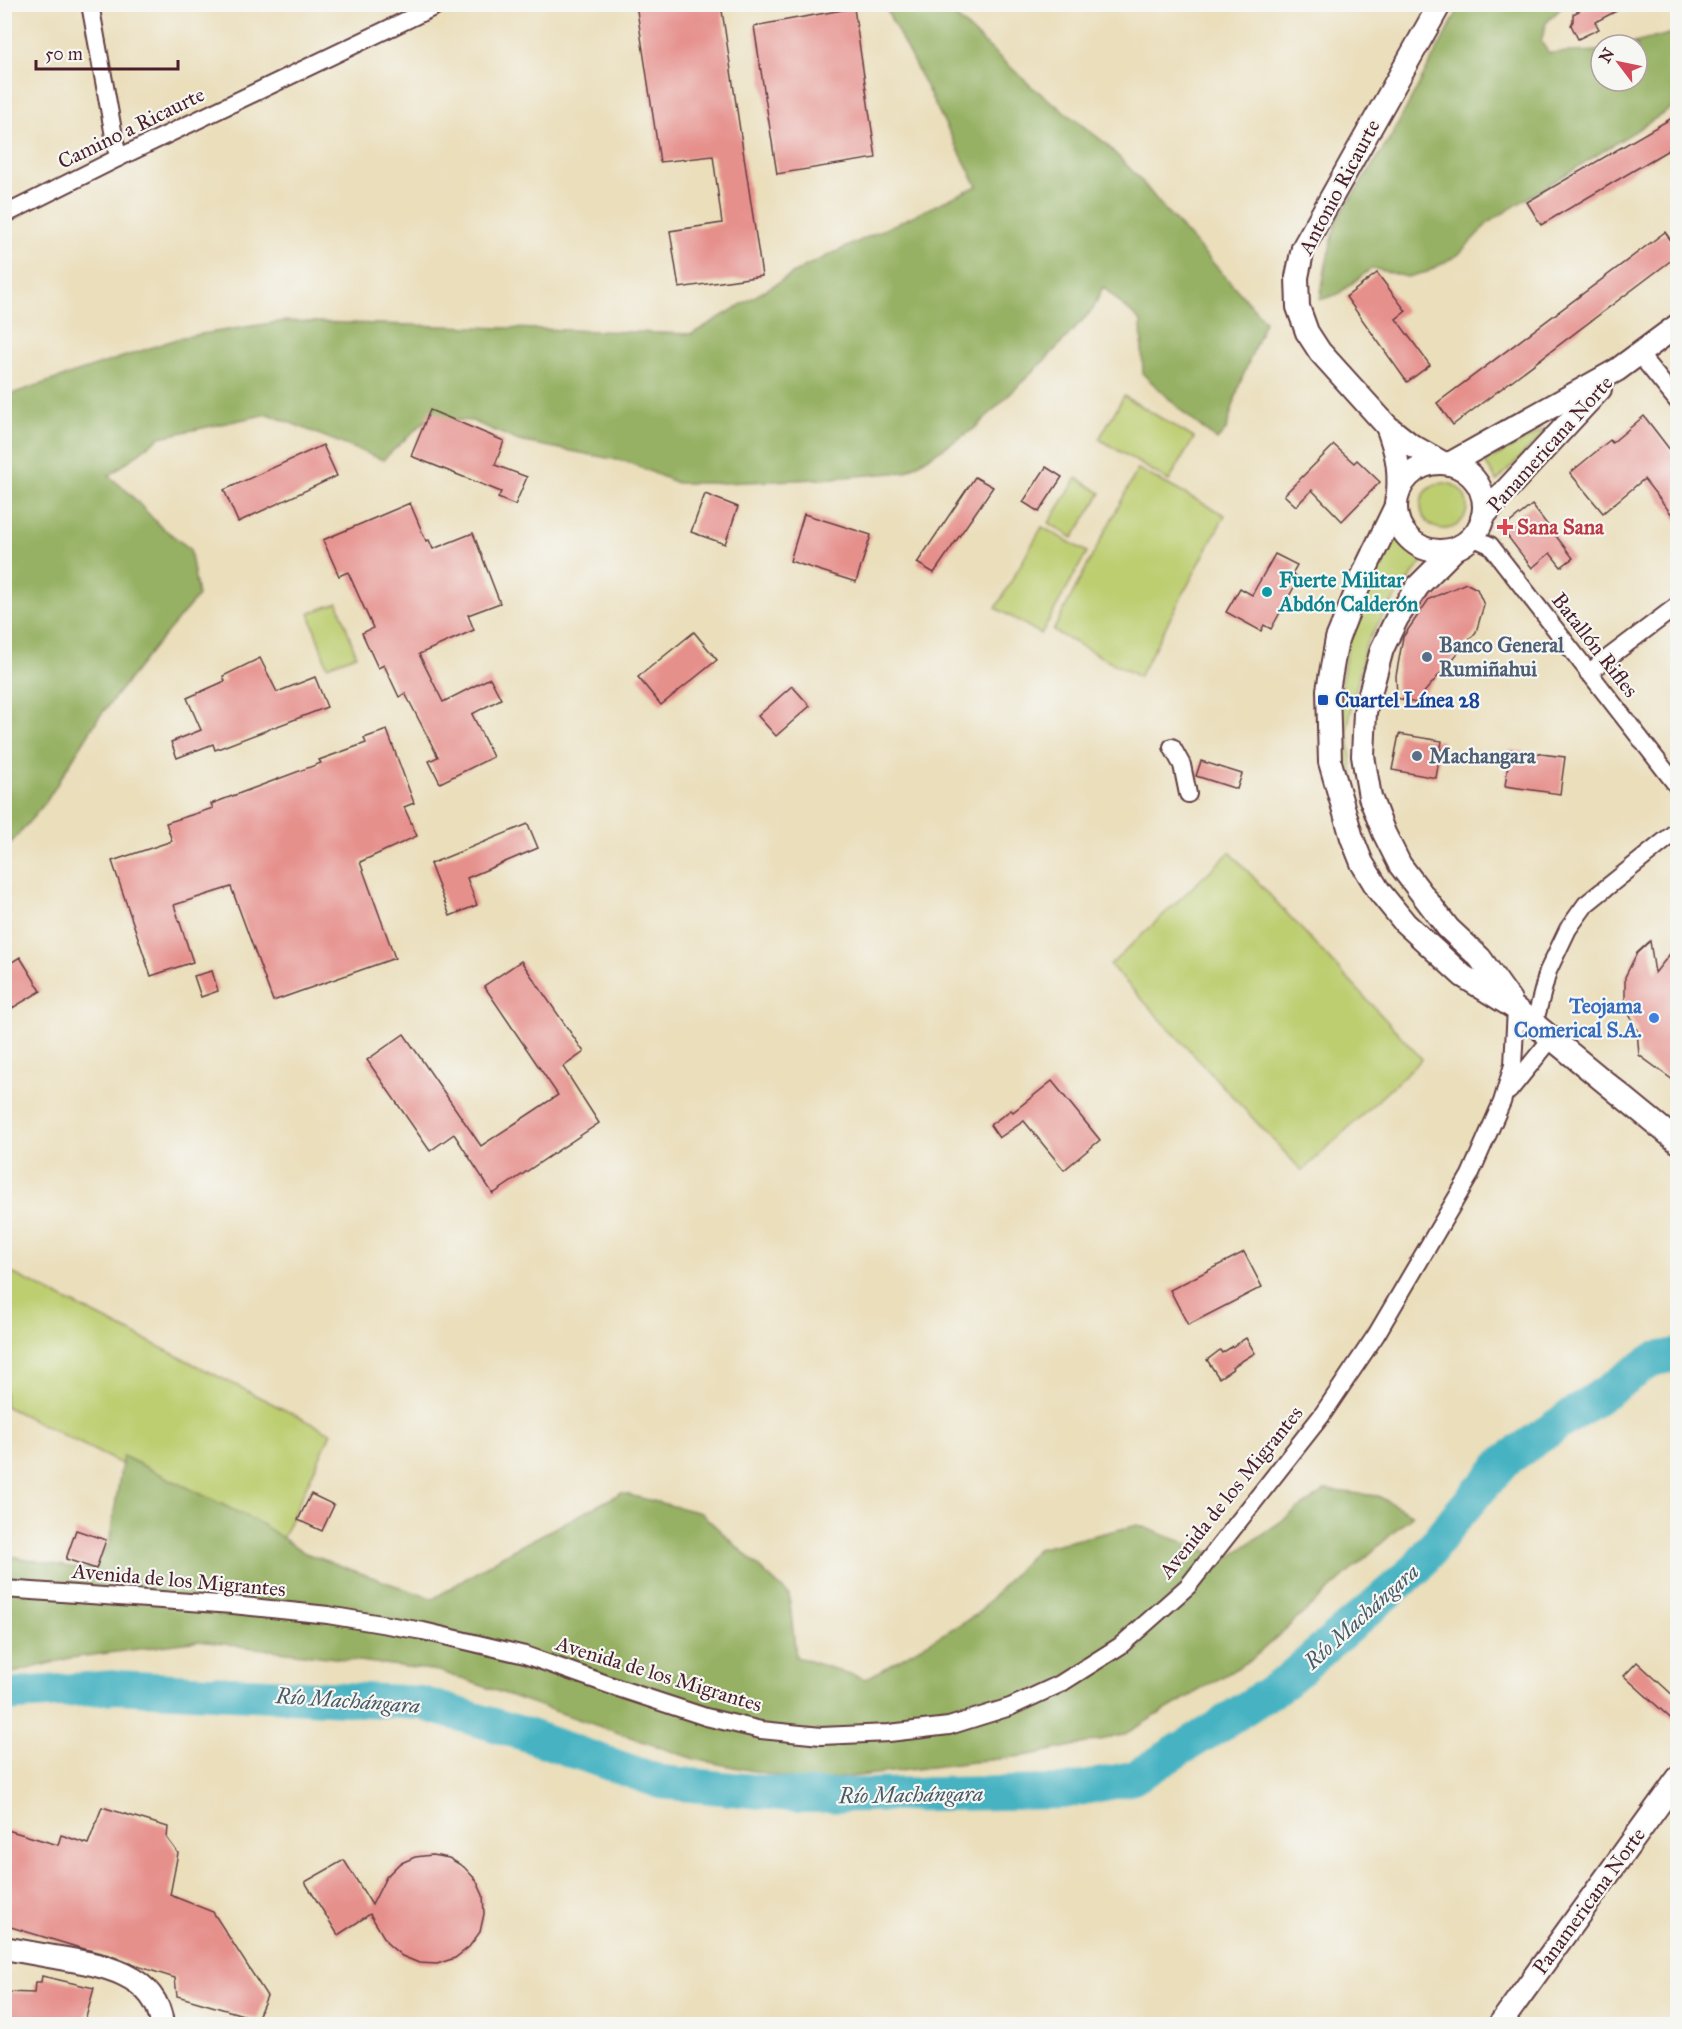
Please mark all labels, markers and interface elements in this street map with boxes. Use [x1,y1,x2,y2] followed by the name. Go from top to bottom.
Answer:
[36,33,178,71] scale bar
[1589,33,1649,93] north arrow
[45,43,83,65] text: 50 m
[1595,44,1619,66] text: N
[53,81,209,175] street label: Camino a Ricaurte
[1292,115,1386,260] street label: Antonio Ricaurte
[1482,370,1618,518] street label: Panamericana Norte
[1517,514,1605,540] place label: Sana Sana
[1498,520,1512,534] marker: Sana Sana
[1277,567,1419,617] place label: Fuerte Militar Abdón Calderón
[1260,585,1274,599] marker: Fuerte Militar Abdón Calderón
[1546,587,1644,703] street label: Batallón Rifles
[1439,632,1565,682] place label: Banco General Rumiñahui
[1420,650,1434,664] marker: Banco General Rumiñahui
[1335,687,1480,713] place label: Cuartel Línea 28
[1316,693,1330,707] marker: Cuartel Línea 28
[1429,743,1537,769] place label: Machangara
[1410,749,1424,763] marker: Machangara
[1514,993,1643,1043] place label: Teojama Comerical S.A.
[1647,1011,1661,1025] marker: Teojama Comerical S.A.
[1153,1401,1309,1584] street label: Avenida de los Migrantes
[70,1558,287,1602] street label: Avenida de los Migrantes
[1298,1558,1424,1676] water label: Río Machángara
[552,1630,765,1718] street label: Avenida de los Migrantes
[274,1682,421,1719] water label: Río Machángara
[837,1780,984,1809] water label: Río Machángara
[1527,1822,1651,1980] street label: Panamericana Norte

